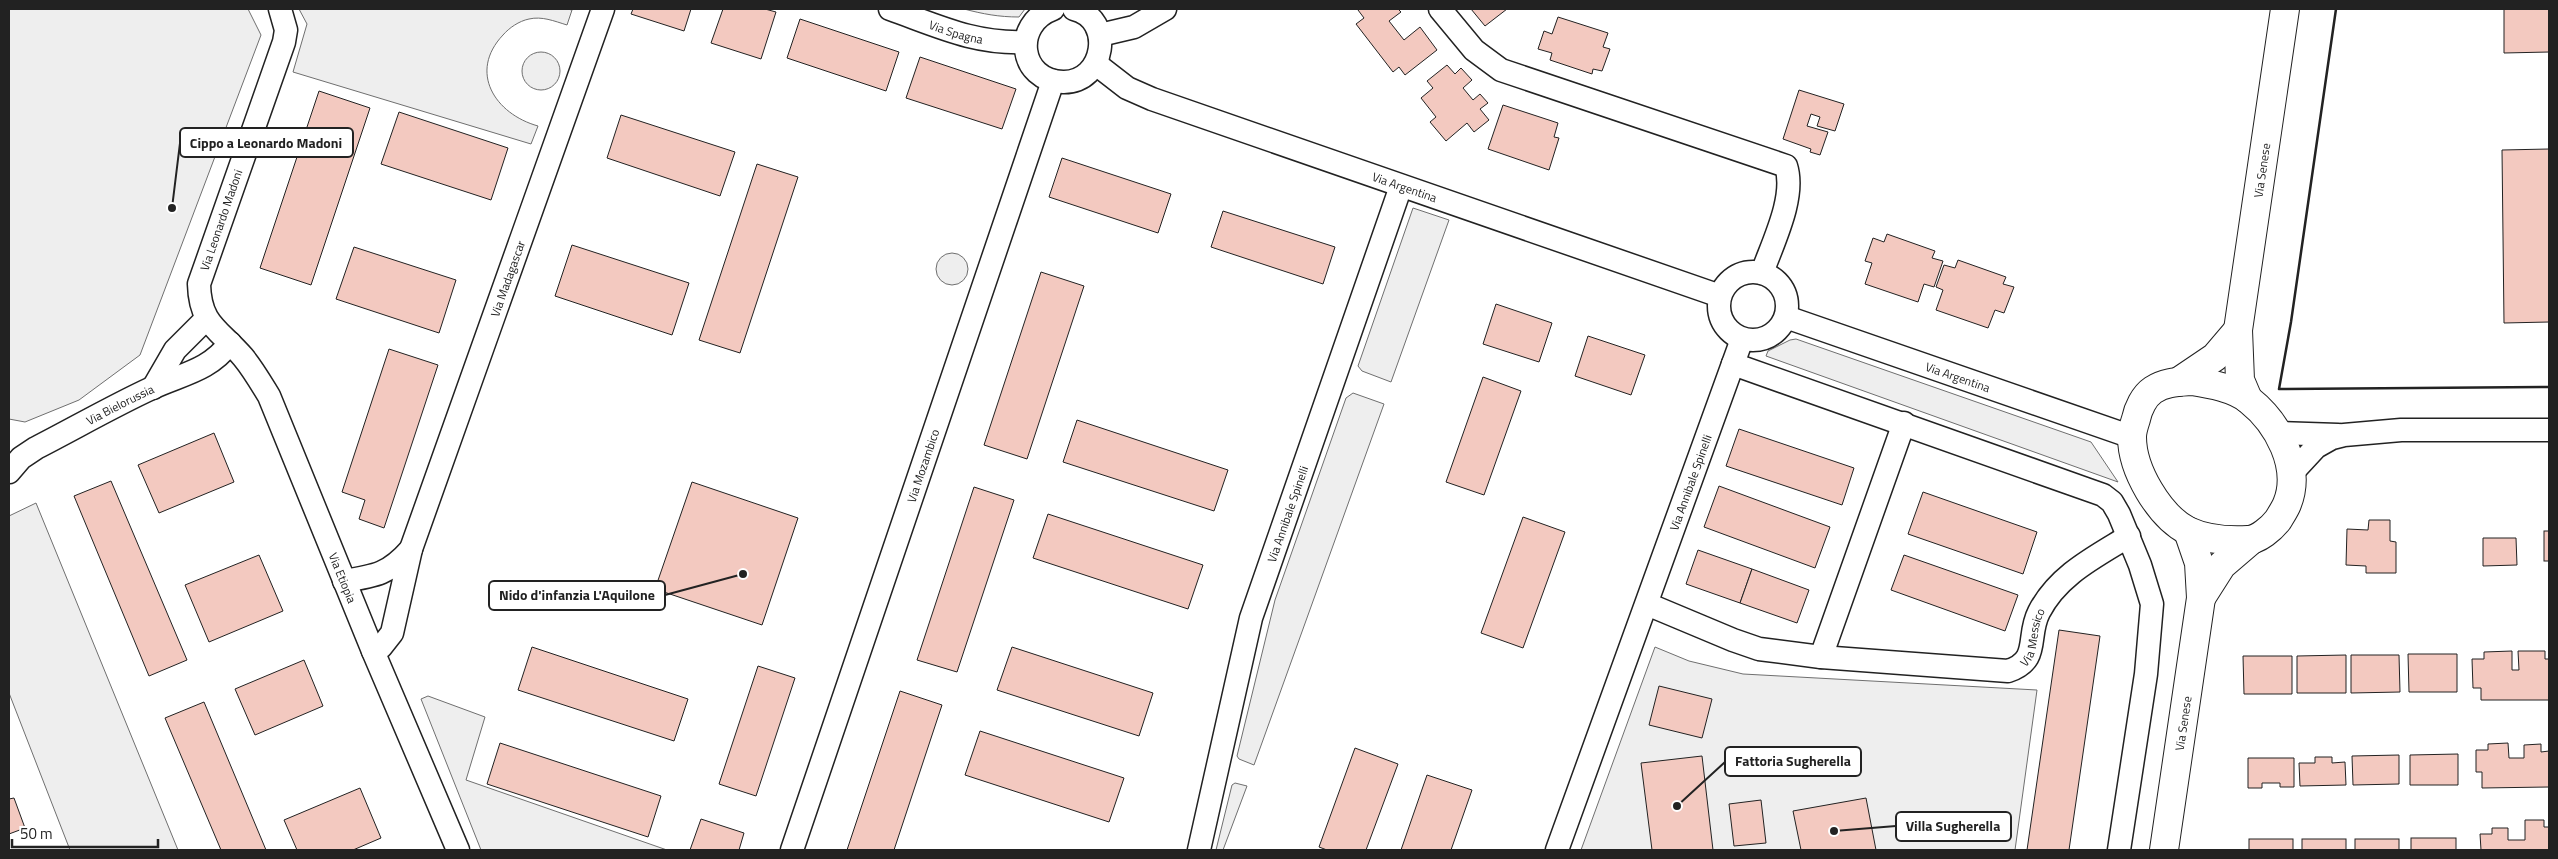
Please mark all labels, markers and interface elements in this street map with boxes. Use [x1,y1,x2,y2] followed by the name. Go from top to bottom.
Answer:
[926,15,985,48] street label: Via Spagna
[180,128,353,157] callout: Cippo a Leonardo Madoni
[190,132,342,153] text: Cippo a Leonardo Madoni
[2248,142,2275,199] street label: Via Senese
[195,167,247,273] street label: Via Leonardo Madoni
[1370,167,1440,207] street label: Via Argentina
[485,238,530,319] street label: Via Madagascar
[1923,357,1993,397] street label: Via Argentina
[82,379,157,429] street label: Via Bielorussia
[901,426,944,505] street label: Via Mozambico
[1664,432,1716,533] street label: Via Annibale Spinelli
[1262,463,1313,565] street label: Via Annibale Spinelli
[324,550,362,606] street label: Via Etiopia
[489,581,665,610] callout: Nido d'infanzia L'Aquilone
[499,584,655,605] text: Nido d'infanzia L'Aquilone
[2015,604,2049,671] street label: Via Messico
[2169,695,2196,752] street label: Via Senese
[1725,747,1861,776] callout: Fattoria Sugherella
[1735,750,1851,771] text: Fattoria Sugherella
[1896,812,2011,841] callout: Villa Sugherella
[1906,815,2000,836] text: Villa Sugherella
[12,816,159,848] scale bar
[20,822,53,845] text: 50 m

